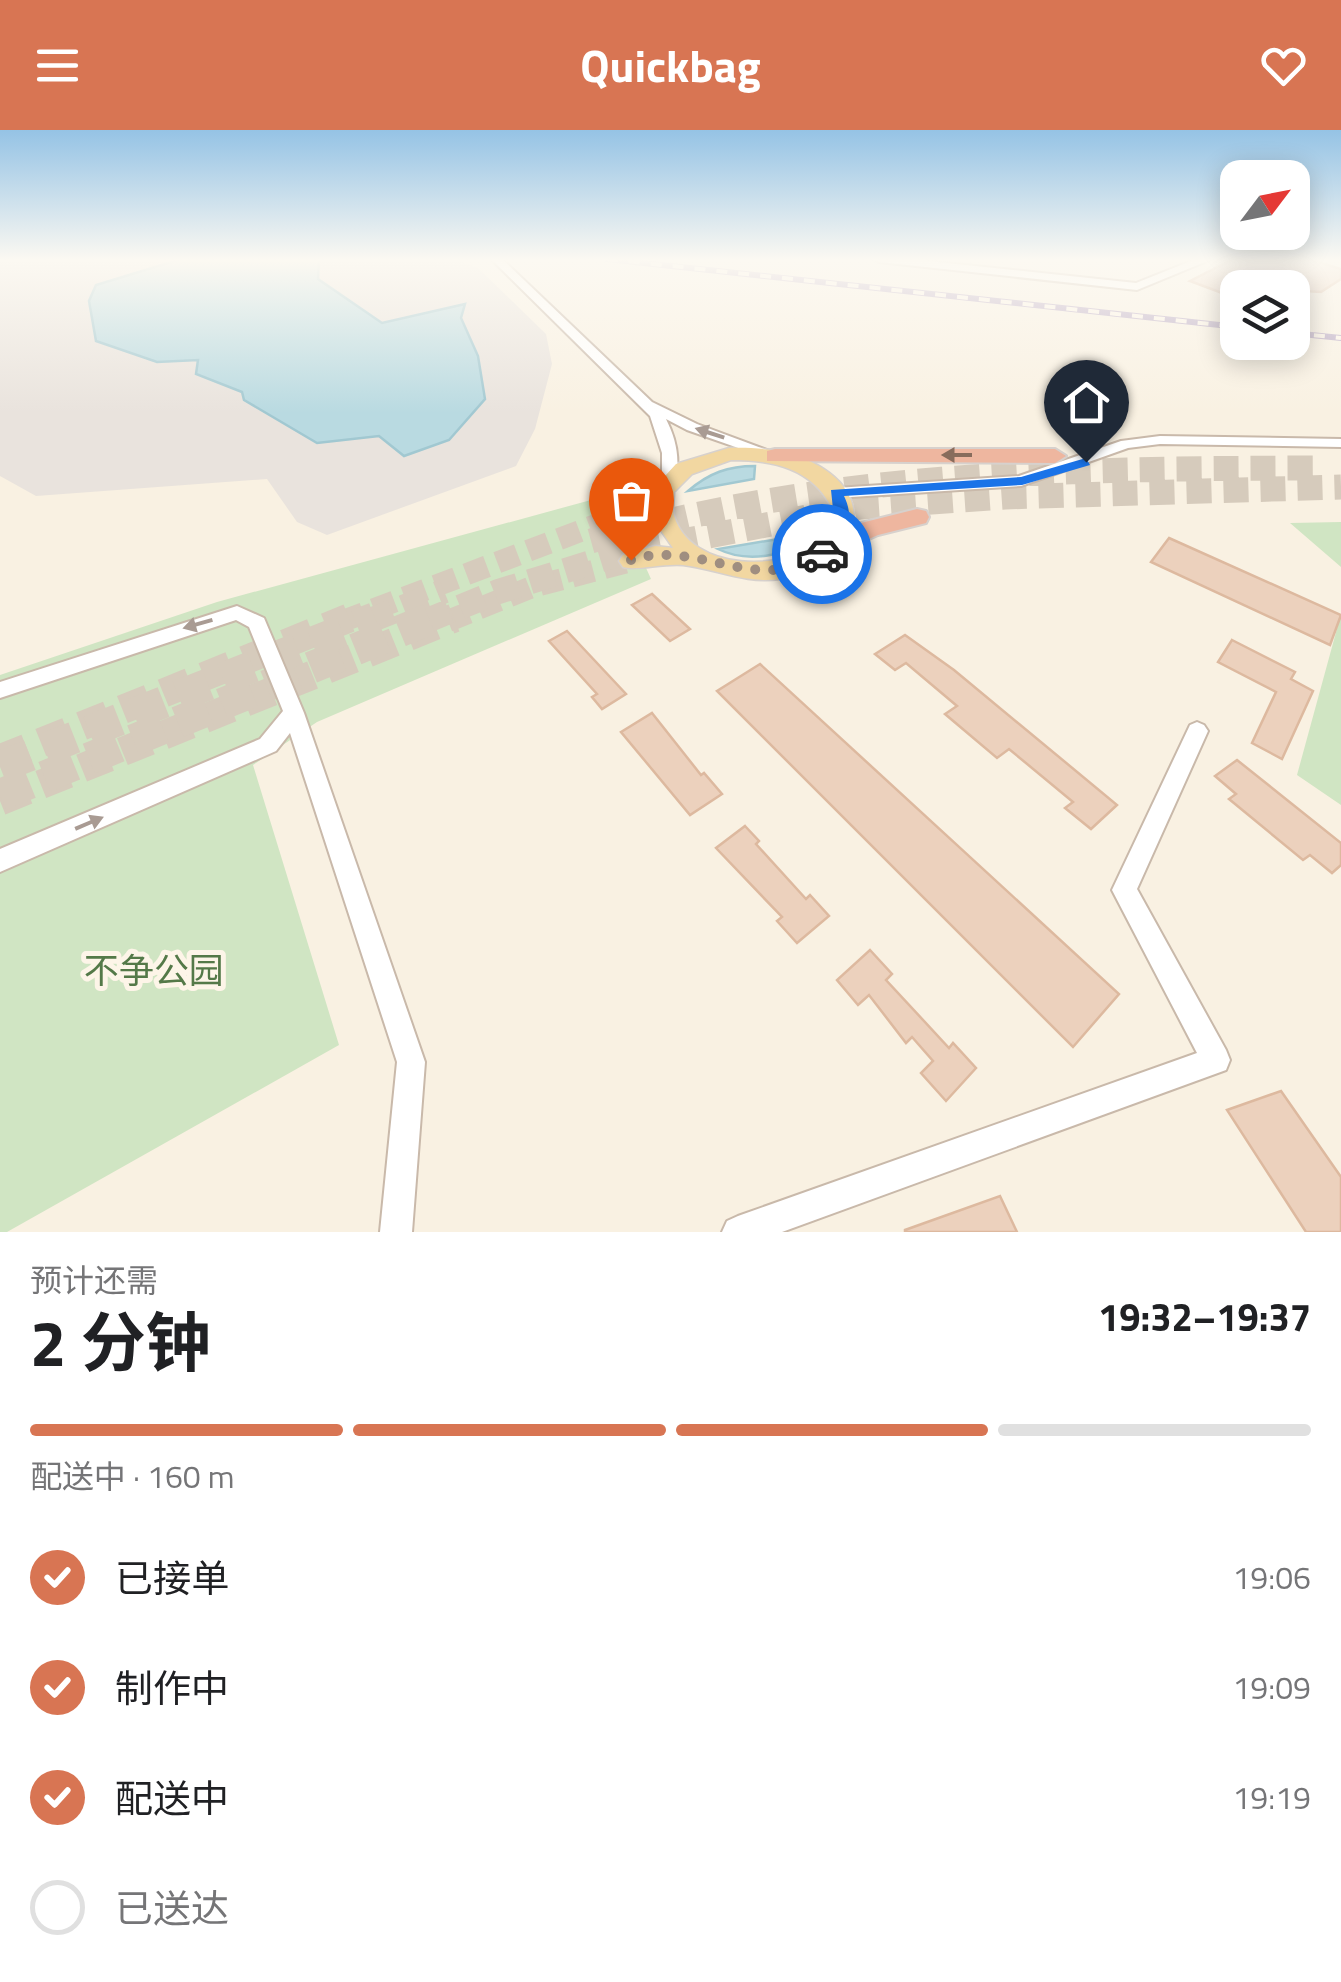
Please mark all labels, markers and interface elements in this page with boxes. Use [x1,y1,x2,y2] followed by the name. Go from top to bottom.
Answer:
[580,31,761,99] text: Quickbag
[30,38,85,93] icon: menu
[1256,38,1311,93] icon: heart
[1220,160,1310,250] north arrow
[1220,160,1310,360] map controls
[1220,270,1310,360] button: layers
[1044,360,1129,463] pin
[1059,375,1114,430] icon: home
[695,425,725,440] one-way arrow
[941,447,973,463] one-way arrow
[589,458,674,561] pin
[604,473,659,528] icon: bag
[772,504,872,604] courier
[795,527,850,582] icon: car
[183,617,213,632] one-way arrow
[75,815,104,831] one-way arrow
[84,943,224,997] park label: 不争公园
[30,1256,158,1304] text: 预计还需
[1098,1288,1311,1346] text: 19:32–19:37
[30,1292,211,1391] text: 2 分钟
[30,1452,235,1500] text: 配送中 · 160 m
[115,1549,229,1607] text: 已接单
[30,1550,85,1605] icon: check
[1232,1553,1311,1601] text: 19:06
[115,1659,229,1717] text: 制作中
[30,1660,85,1715] icon: check
[1232,1663,1311,1711] text: 19:09
[115,1769,229,1827] text: 配送中
[30,1770,85,1825] icon: check
[1232,1773,1311,1821] text: 19:19
[115,1879,229,1937] text: 已送达

